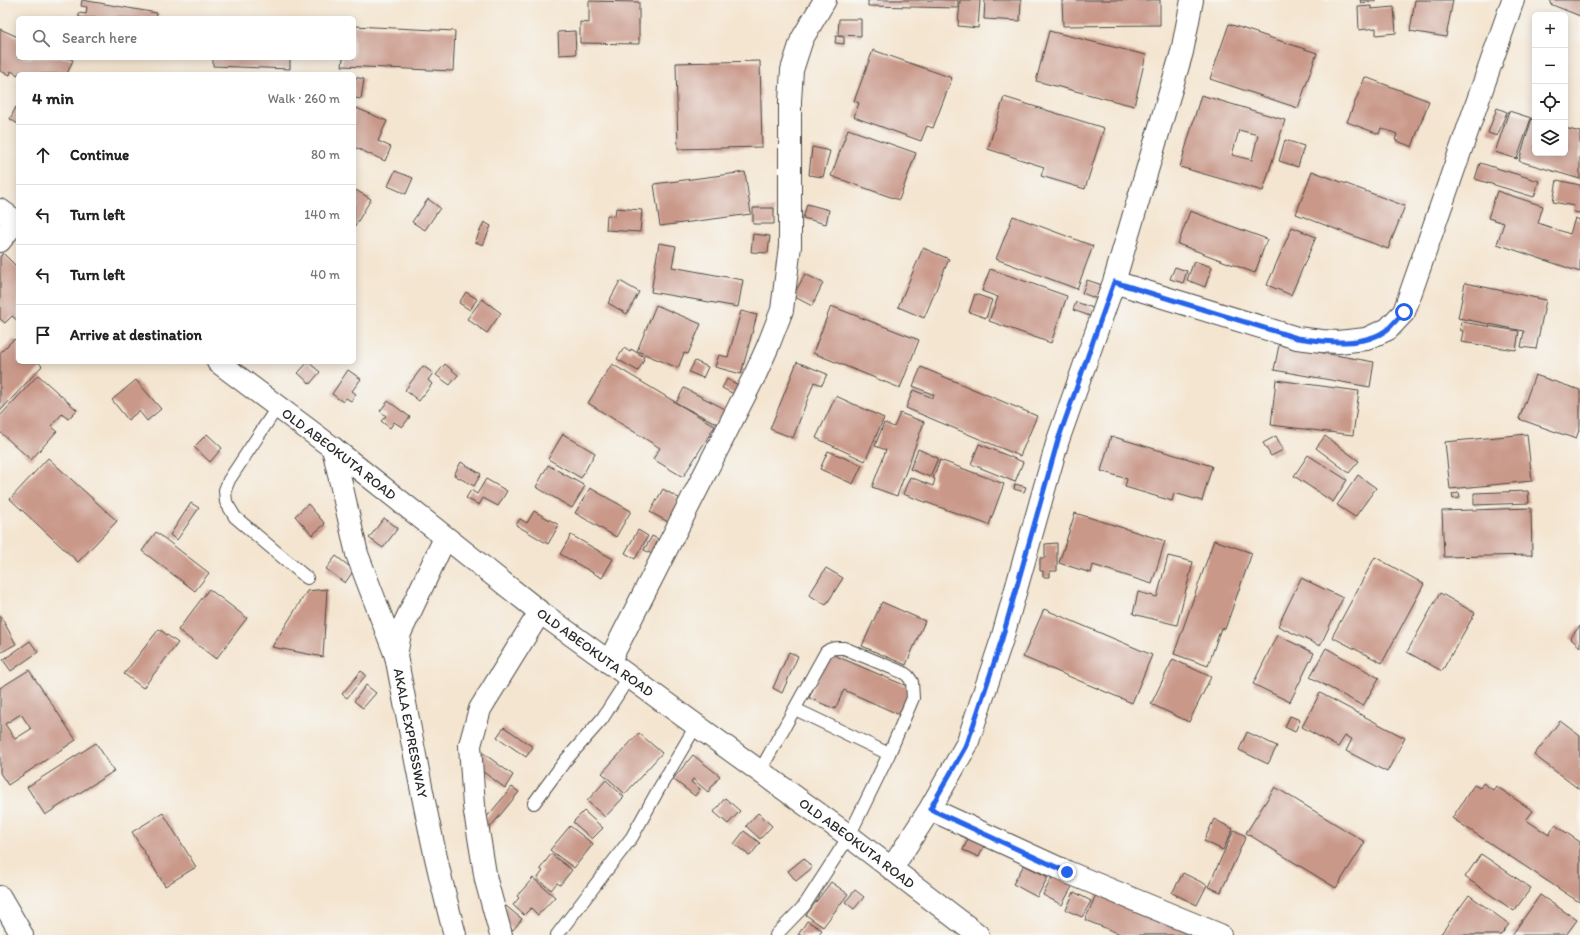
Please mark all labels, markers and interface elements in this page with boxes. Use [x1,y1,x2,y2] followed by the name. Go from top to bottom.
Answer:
[1532,12,1568,156] map controls
[1532,12,1568,48] button: +
[16,16,356,60] search box
[30,27,52,49] icon: search
[62,29,137,47] text: Search here
[1532,48,1568,84] button: −
[1532,84,1568,120] button: locate
[32,88,74,108] text: 4 min
[268,91,340,106] text: Walk · 260 m
[1532,120,1568,156] button: layers
[32,144,54,166] icon: ahead
[70,146,129,164] text: Continue
[311,147,340,162] text: 80 m
[32,204,54,226] icon: left
[70,206,125,224] text: Turn left
[304,207,340,222] text: 140 m
[32,264,54,286] icon: left
[70,266,125,284] text: Turn left
[310,267,340,282] text: 40 m
[1395,303,1413,321] route start
[32,324,54,346] icon: arrive
[70,326,202,344] text: Arrive at destination
[278,404,400,504] street label: OLD ABEOKUTA ROAD
[533,604,657,700] street label: OLD ABEOKUTA ROAD
[390,667,432,800] street label: AKALA EXPRESSWAY
[796,794,918,892] street label: OLD ABEOKUTA ROAD
[1058,863,1076,881] route end

